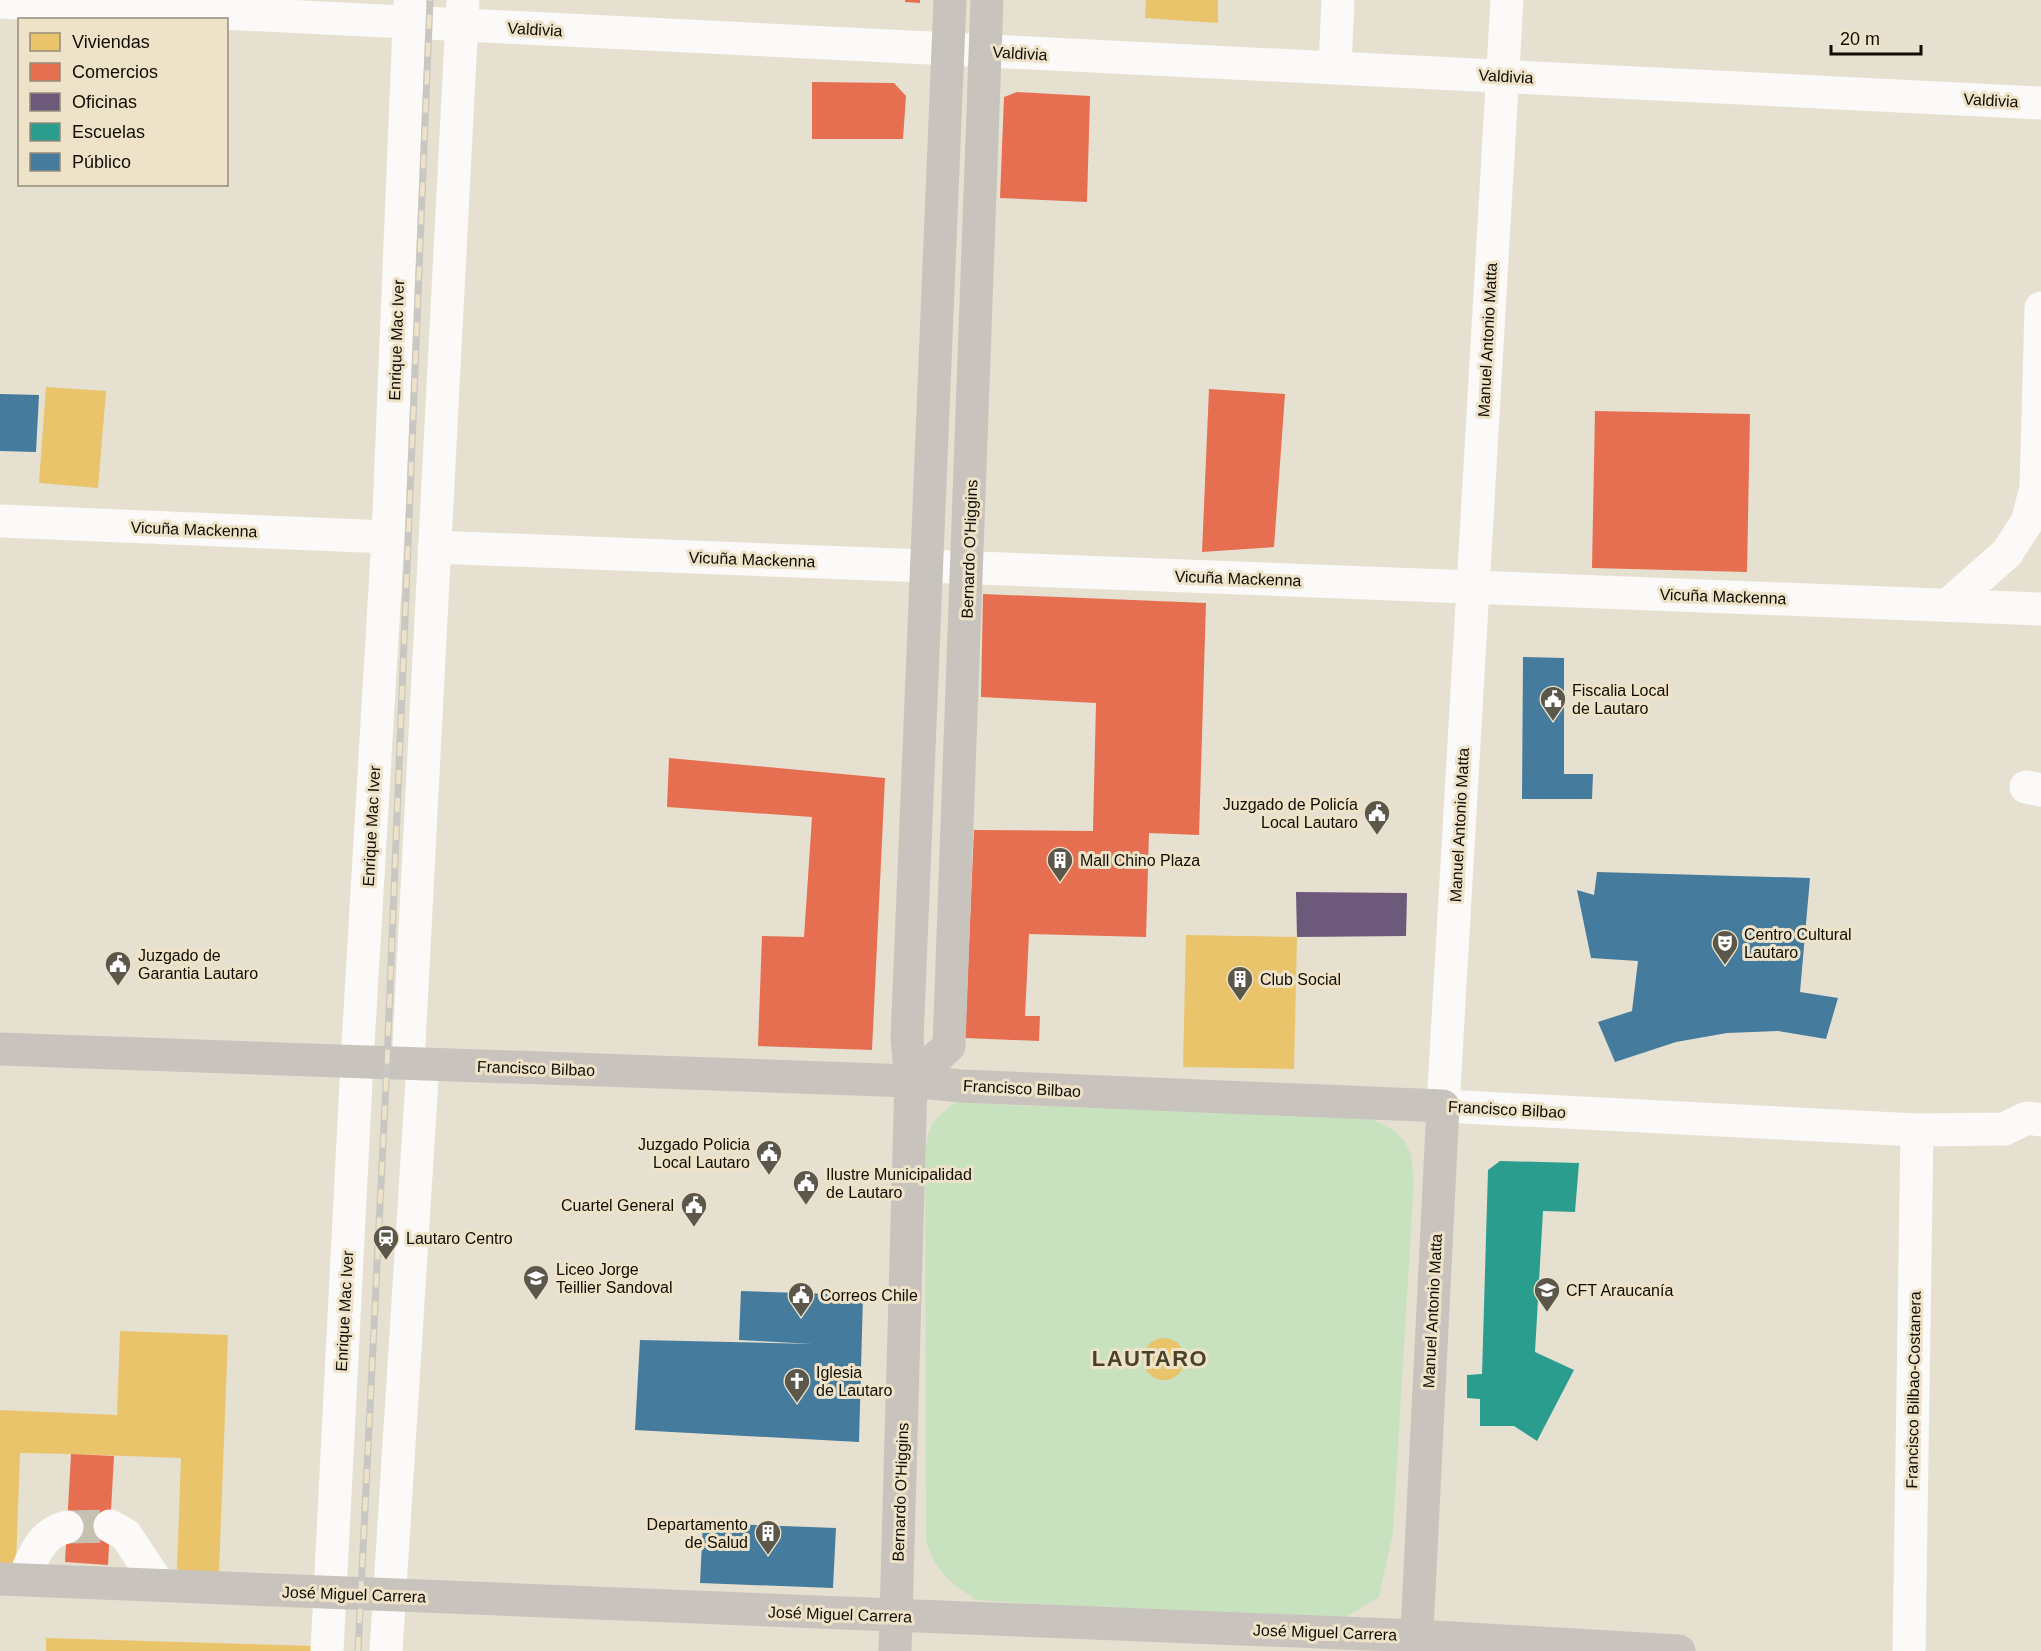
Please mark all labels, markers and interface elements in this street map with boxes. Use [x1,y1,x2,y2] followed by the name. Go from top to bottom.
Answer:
[18,18,228,186] legend
[1831,18,1921,56] scale bar
[507,20,563,39] street label: Valdivia
[1840,29,1880,49] text: 20 m
[72,32,150,52] text: Viviendas
[992,44,1048,63] street label: Valdivia
[72,62,158,82] text: Comercios
[1478,67,1534,86] street label: Valdivia
[1963,91,2019,110] street label: Valdivia
[72,92,137,112] text: Oficinas
[72,122,145,142] text: Escuelas
[72,152,131,172] text: Público
[1475,262,1500,418] street label: Manuel Antonio Matta
[386,279,407,401] street label: Enrique Mac Iver
[959,479,980,619] street label: Bernardo O'Higgins
[130,519,258,540] street label: Vicuña Mackenna
[688,549,816,570] street label: Vicuña Mackenna
[1174,568,1302,589] street label: Vicuña Mackenna
[1659,586,1787,607] street label: Vicuña Mackenna
[1572,682,1669,717] place label: Fiscalia Local de Lautaro
[1538,684,1568,722] public building icon: Fiscalia Local de Lautaro
[1447,747,1472,903] street label: Manuel Antonio Matta
[360,765,383,887] street label: Enrique Mac Iver
[1223,796,1358,831] place label: Juzgado de Policía Local Lautaro
[1362,798,1392,836] public building icon: Juzgado de Policía Local Lautaro
[1045,845,1075,883] building icon: Mall Chino Plaza
[1080,852,1200,869] place label: Mall Chino Plaza
[1744,926,1852,961] place label: Centro Cultural Lautaro
[1710,928,1740,966] theatre icon: Centro Cultural Lautaro
[138,947,258,982] place label: Juzgado de Garantia Lautaro
[103,949,133,987] public building icon: Juzgado de Garantia Lautaro
[1225,964,1255,1002] building icon: Club Social
[1260,971,1341,988] place label: Club Social
[477,1058,595,1079] street label: Francisco Bilbao
[962,1077,1082,1100] street label: Francisco Bilbao
[1447,1098,1567,1121] street label: Francisco Bilbao
[638,1136,750,1171] place label: Juzgado Policia Local Lautaro
[754,1138,784,1176] public building icon: Juzgado Policia Local Lautaro
[826,1166,972,1201] place label: Ilustre Municipalidad de Lautaro
[791,1168,821,1206] public building icon: Ilustre Municipalidad de Lautaro
[679,1190,709,1228] public building icon: Cuartel General
[561,1197,674,1214] place label: Cuartel General
[371,1223,401,1261] station icon: Lautaro Centro
[406,1230,513,1247] place label: Lautaro Centro
[1420,1233,1445,1389] street label: Manuel Antonio Matta
[333,1250,356,1372] street label: Enrique Mac Iver
[556,1261,673,1296] place label: Liceo Jorge Teillier Sandoval
[521,1263,551,1301] school or university icon: Liceo Jorge Teillier Sandoval
[1532,1275,1562,1313] school or university icon: CFT Araucanía
[786,1280,816,1318] public building icon: Correos Chile
[1566,1282,1673,1299] place label: CFT Araucanía
[820,1287,918,1304] place label: Correos Chile
[1903,1291,1924,1489] street label: Francisco Bilbao-Costanera
[1092,1346,1208,1371] district label: LAUTARO
[816,1364,893,1399] place label: Iglesia de Lautaro
[782,1366,812,1404] church icon: Iglesia de Lautaro
[890,1422,911,1562] street label: Bernardo O'Higgins
[647,1516,748,1551] place label: Departamento de Salud
[753,1518,783,1556] building icon: Departamento de Salud
[282,1583,426,1606] street label: José Miguel Carrera
[768,1603,912,1626] street label: José Miguel Carrera
[1253,1621,1397,1644] street label: José Miguel Carrera

